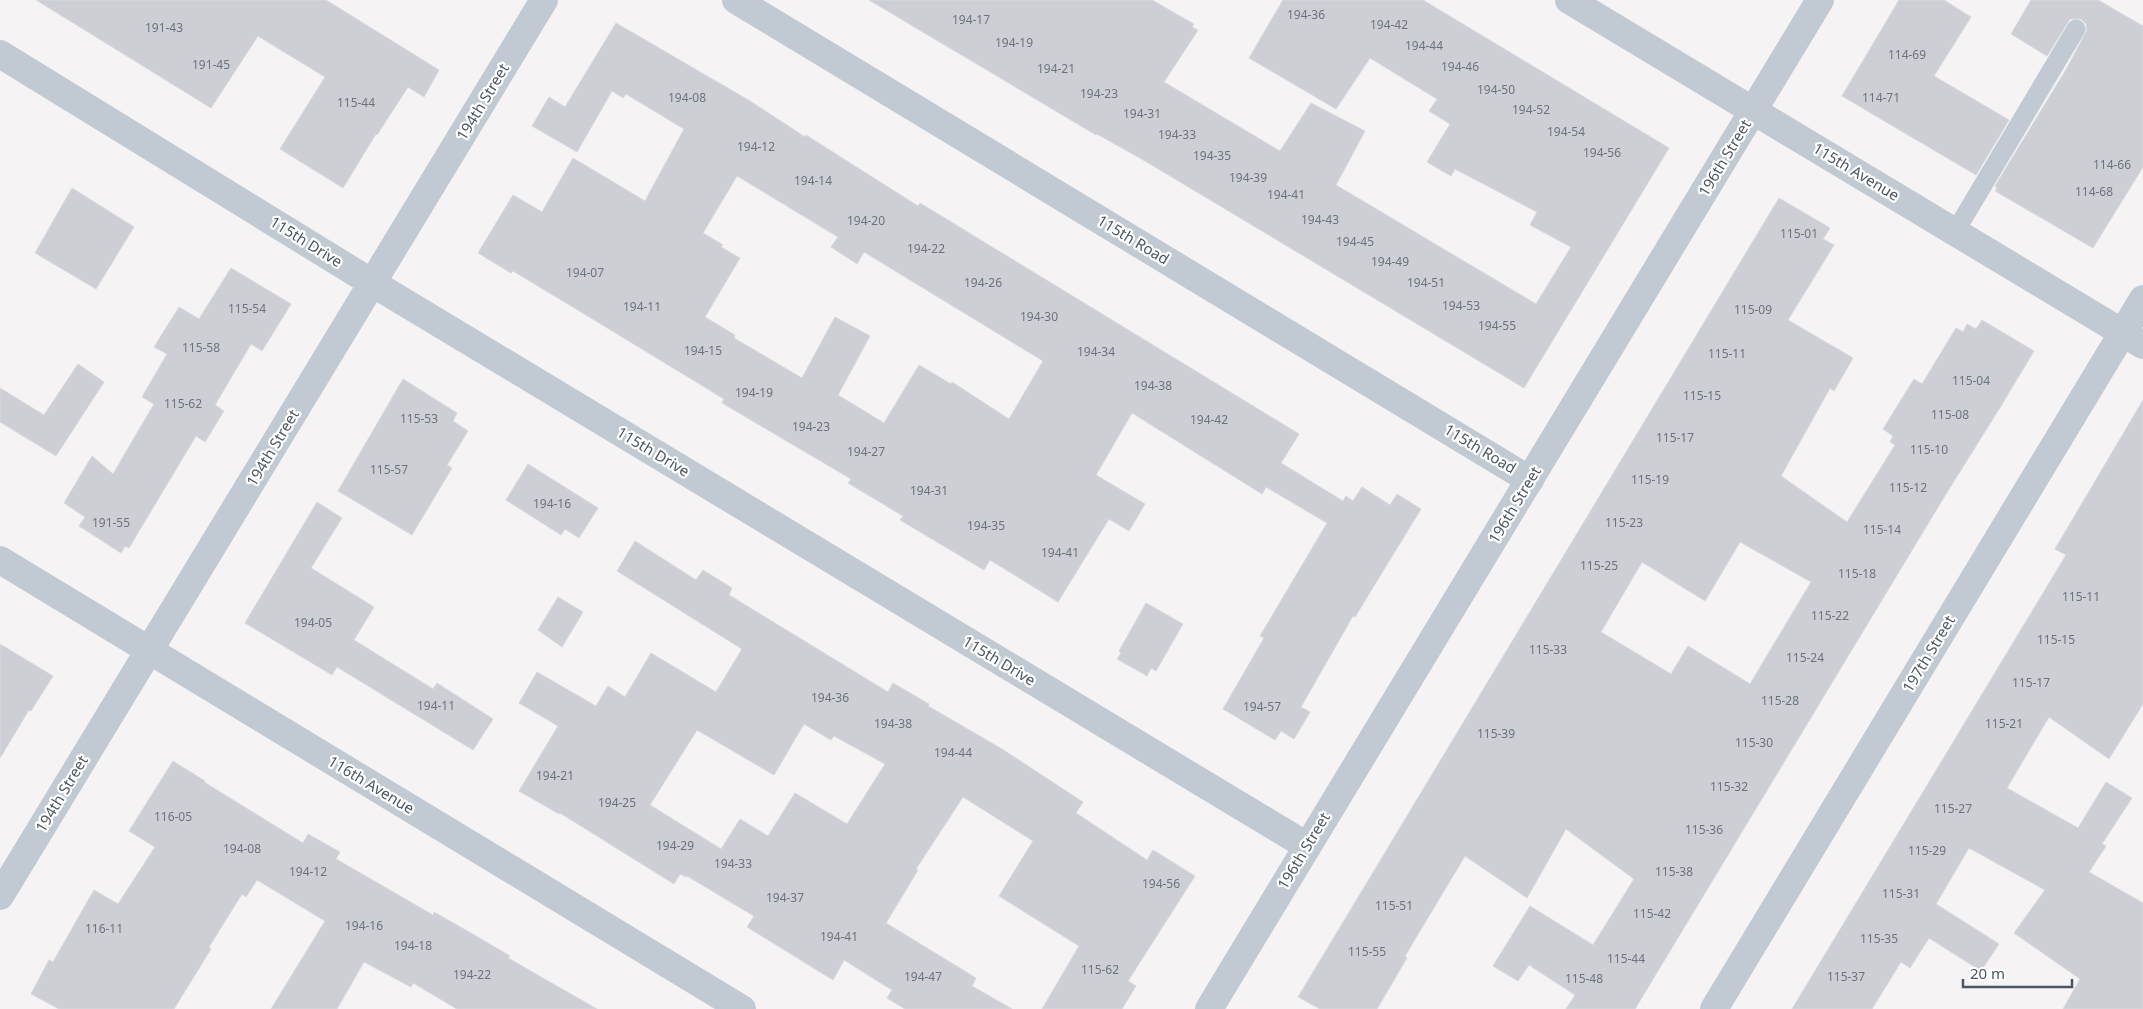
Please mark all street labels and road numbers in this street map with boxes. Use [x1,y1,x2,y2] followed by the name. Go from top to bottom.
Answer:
[451,59,513,144] street label: 194th Street
[1693,115,1755,200] street label: 196th Street
[1810,138,1903,205] street label: 115th Avenue
[1094,210,1173,268] street label: 115th Road
[267,211,346,271] street label: 115th Drive
[241,405,303,490] street label: 194th Street
[1441,419,1520,477] street label: 115th Road
[613,422,694,481] street label: 115th Drive
[1483,462,1545,547] street label: 196th Street
[1897,611,1959,696] street label: 197th Street
[959,631,1040,690] street label: 115th Drive
[30,751,92,836] street label: 194th Street
[325,751,418,818] street label: 116th Avenue
[1272,808,1334,893] street label: 196th Street

